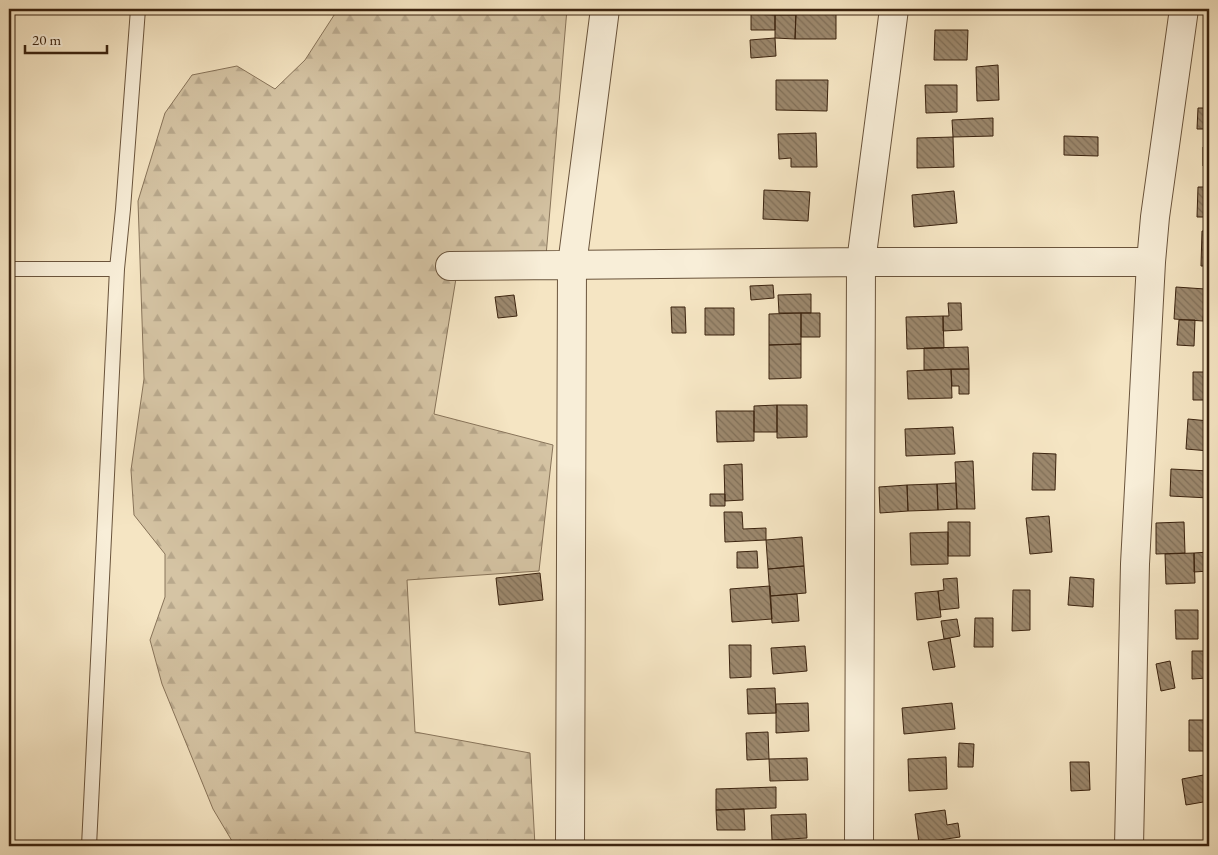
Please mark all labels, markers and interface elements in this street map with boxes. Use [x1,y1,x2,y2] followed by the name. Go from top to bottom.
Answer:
[25,22,108,54] scale bar
[32,30,61,49] text: 20 m

